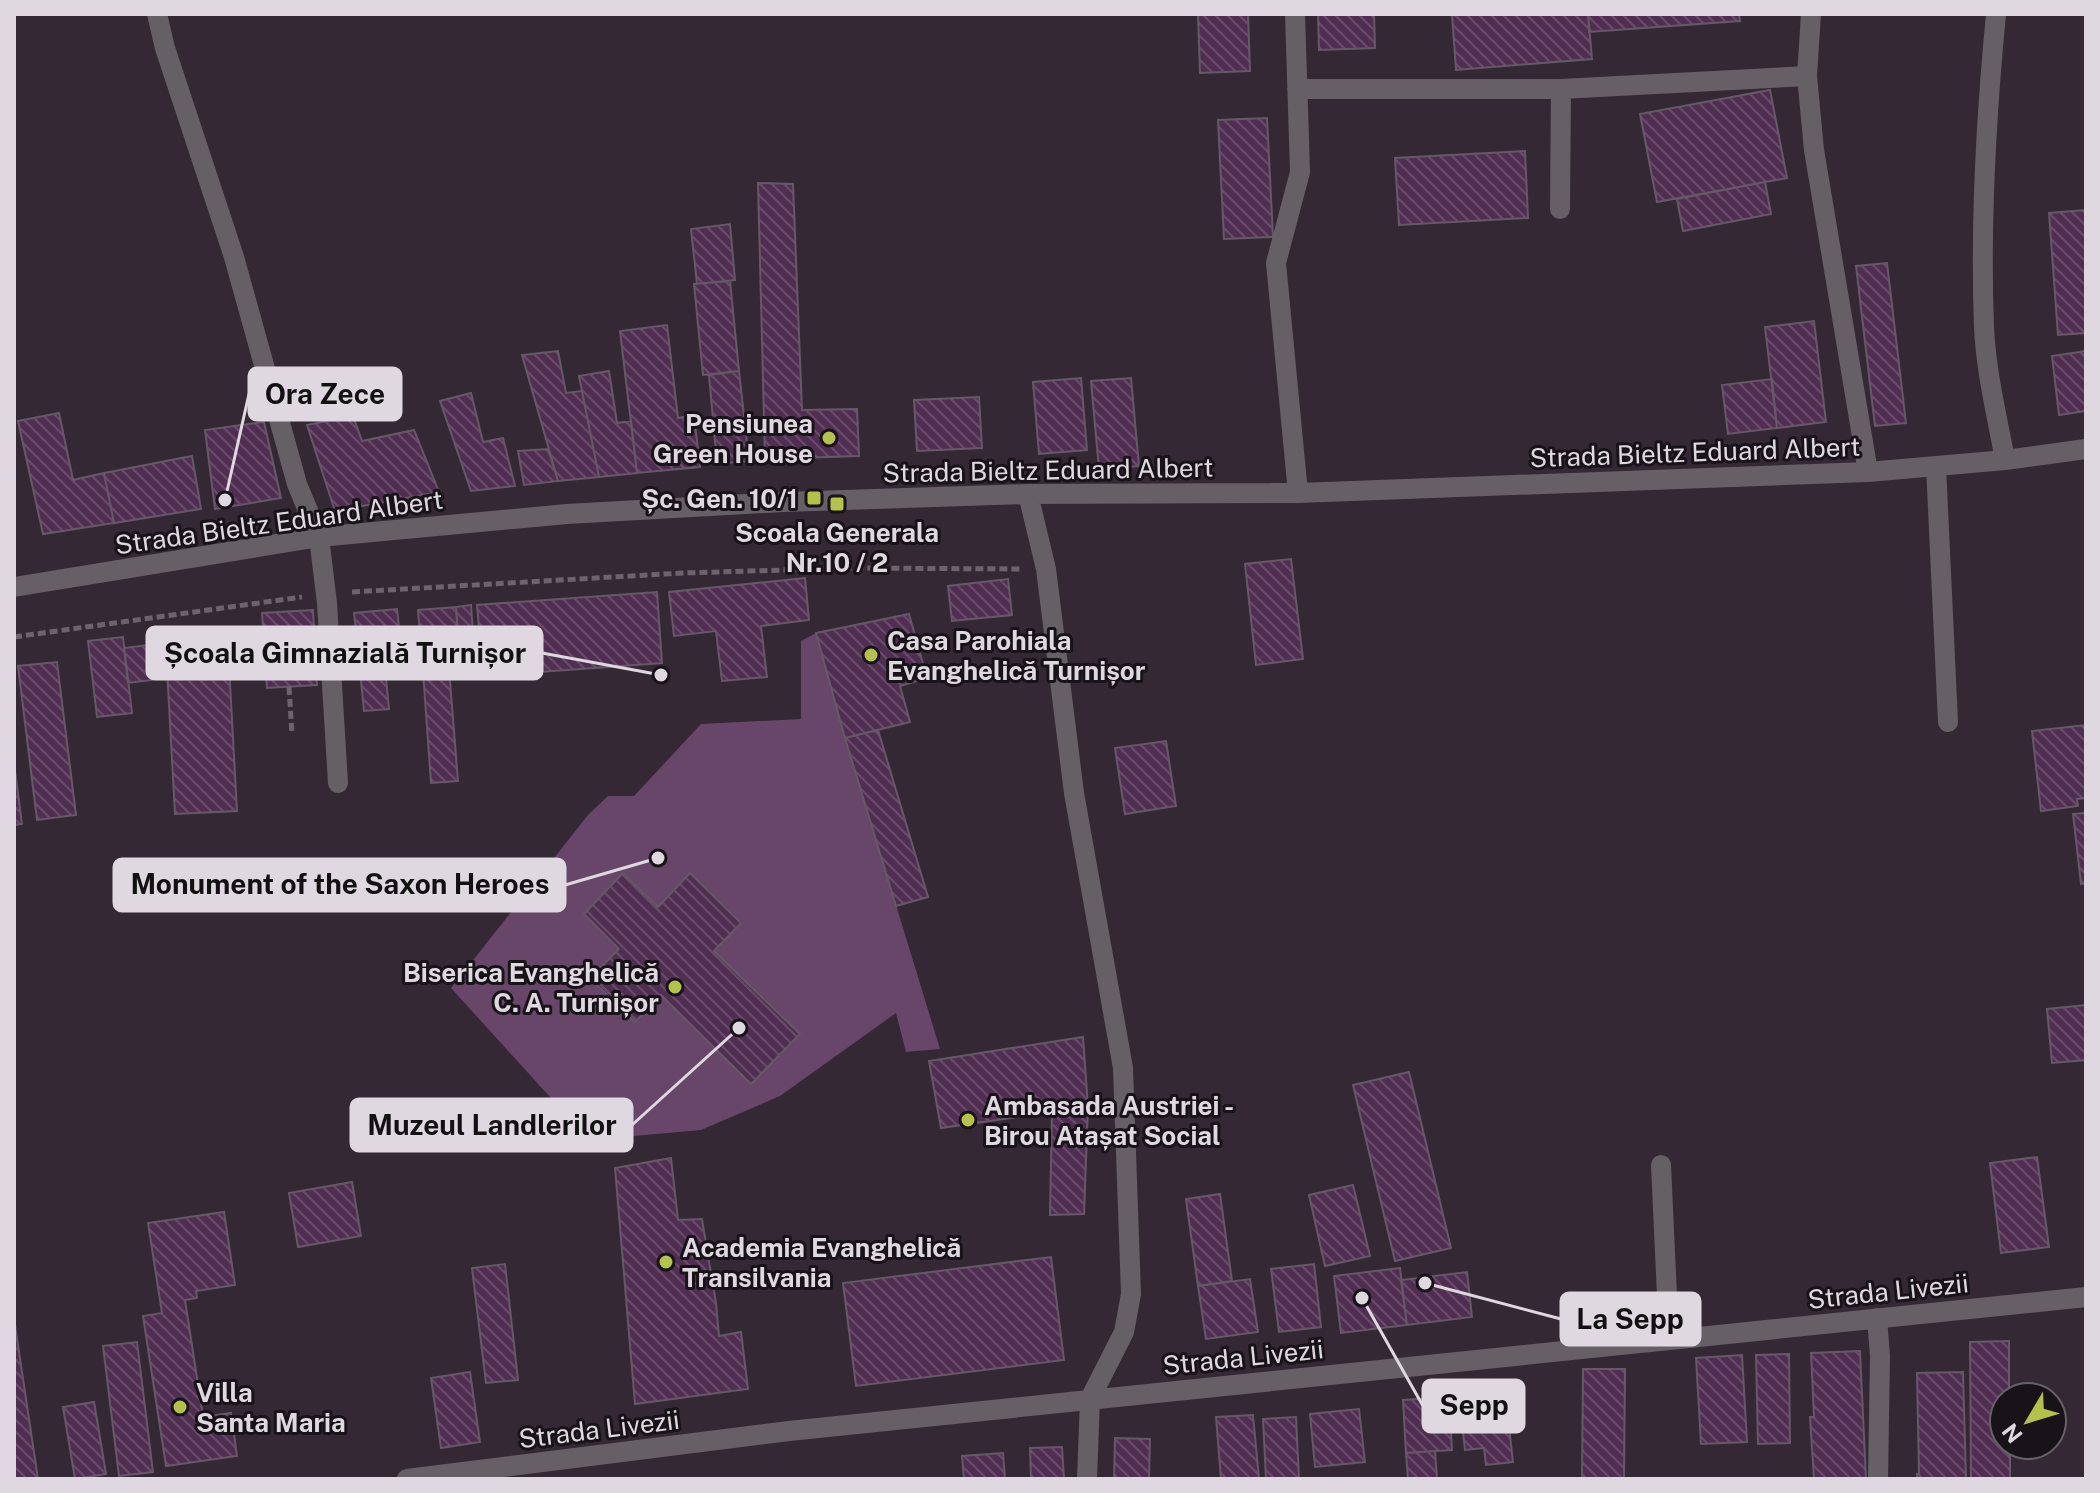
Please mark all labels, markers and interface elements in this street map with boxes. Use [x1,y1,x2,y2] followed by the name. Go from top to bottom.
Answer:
[249,368,401,420] callout: Ora Zece
[265,377,385,410] text: Ora Zece
[653,408,813,469] place label: Pensiunea Green House
[820,429,838,447] marker: Pensiunea Green House
[1529,431,1861,473] street label: Strada Bieltz Eduard Albert
[882,452,1214,488] street label: Strada Bieltz Eduard Albert
[641,483,798,514] place label: Șc. Gen. 10/1
[113,484,445,560] street label: Strada Bieltz Eduard Albert
[805,489,823,507] marker: Șc. Gen. 10/1
[828,495,846,513] marker: Scoala Generala Nr.10 / 2
[735,517,939,578] place label: Scoala Generala Nr.10 / 2
[887,625,1146,686] place label: Casa Parohiala Evanghelică Turnișor
[147,627,542,679] callout: Școala Gimnazială Turnișor
[164,636,526,669] text: Școala Gimnazială Turnișor
[862,646,880,664] marker: Casa Parohiala Evanghelică Turnișor
[114,859,565,911] callout: Monument of the Saxon Heroes
[131,867,549,900] text: Monument of the Saxon Heroes
[403,957,659,1018] place label: Biserica Evanghelică C. A. Turnișor
[666,978,684,996] marker: Biserica Evanghelică C. A. Turnișor
[984,1090,1234,1151] place label: Ambasada Austriei - Birou Atașat Social
[351,1099,632,1151] callout: Muzeul Landlerilor
[367,1108,617,1141] text: Muzeul Landlerilor
[959,1111,977,1129] marker: Ambasada Austriei - Birou Atașat Social
[682,1232,961,1293] place label: Academia Evanghelică Transilvania
[657,1253,675,1271] marker: Academia Evanghelică Transilvania
[1806,1267,1970,1315] street label: Strada Livezii
[1561,1293,1700,1345] callout: La Sepp
[1576,1302,1684,1335] text: La Sepp
[1161,1333,1325,1381] street label: Strada Livezii
[196,1377,346,1438] place label: Villa Santa Maria
[1423,1380,1524,1432] callout: Sepp
[1988,1381,2068,1461] north arrow
[1439,1388,1509,1421] text: Sepp
[171,1398,189,1416] marker: Villa Santa Maria
[517,1404,681,1454] street label: Strada Livezii
[1997,1419,2028,1448] text: N

